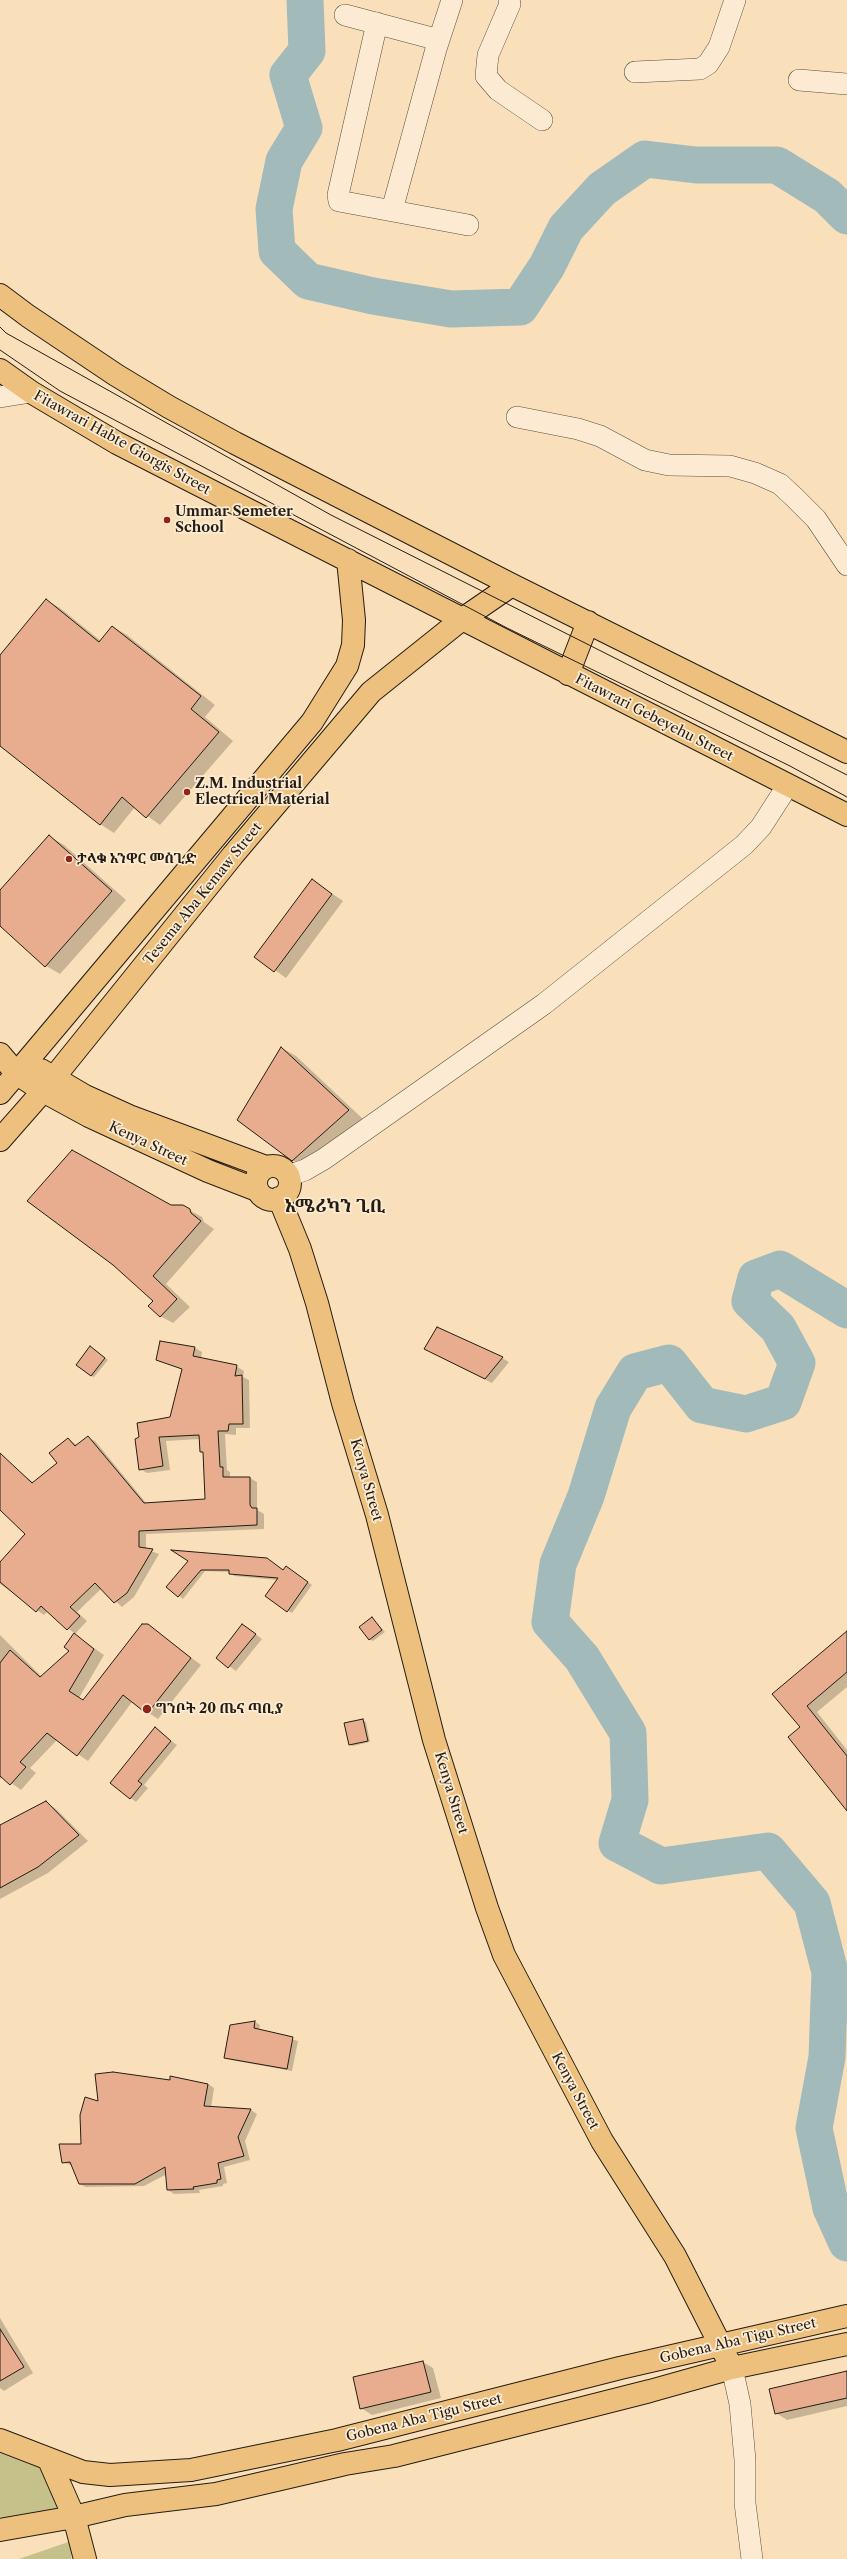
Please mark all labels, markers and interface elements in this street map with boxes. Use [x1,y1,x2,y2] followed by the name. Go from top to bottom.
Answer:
[31,387,213,499] street label: Fitawrari Habte Giorgis Street
[175,504,293,536] place label: Ummar Semeter School
[162,515,172,525] marker: Ummar Semeter School
[572,671,736,765] street label: Fitawrari Gebeyehu Street
[195,776,330,808] place label: Z.M. Industrial Electrical Material
[182,787,192,797] marker: Z.M. Industrial Electrical Material
[140,819,266,969] street label: Tesema Aba Kemaw Street
[77,851,196,867] place label: ታላቁ አንዋር መስጊድ
[64,854,74,864] marker: ታላቁ አንዋር መስጊድ
[106,1118,190,1170] street label: Kenya Street
[285,1196,385,1218] district label: አሜሪካን ጊቢ
[346,1437,386,1523] street label: Kenya Street
[156,1701,283,1717] place label: ግንቦት 20 ጤና ጣቢያ
[141,1703,153,1715] marker: ግንቦት 20 ጤና ጣቢያ
[431,1750,471,1836] street label: Kenya Street
[548,2050,602,2132] street label: Kenya Street
[658,2315,818,2367] street label: Gobena Aba Tigu Street
[344,2391,504,2445] street label: Gobena Aba Tigu Street

